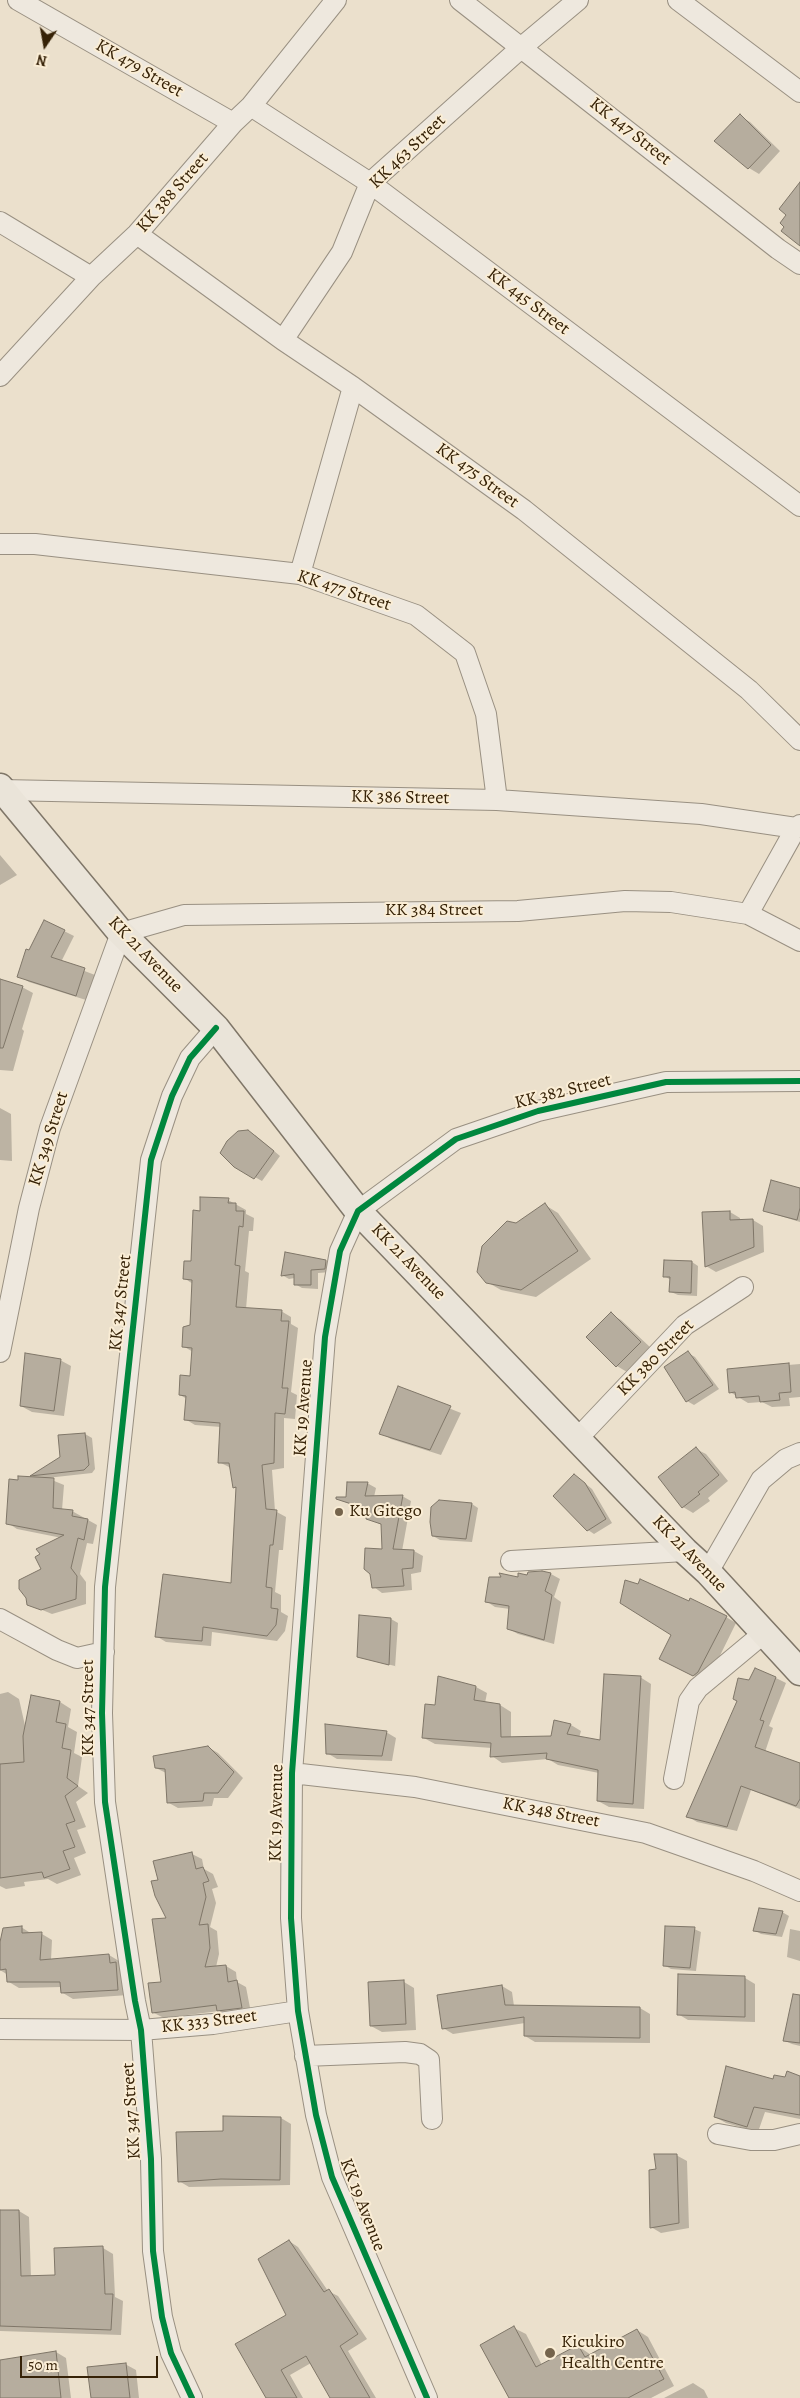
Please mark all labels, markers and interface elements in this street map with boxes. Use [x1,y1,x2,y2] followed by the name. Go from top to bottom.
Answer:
[20,20,70,70] north arrow
[91,35,187,103] street label: KK 479 Street
[35,50,49,71] text: N
[585,93,675,171] street label: KK 447 Street
[365,110,451,194] street label: KK 463 Street
[132,149,214,237] street label: KK 388 Street
[482,264,574,340] street label: KK 445 Street
[431,439,523,513] street label: KK 475 Street
[294,566,394,616] street label: KK 477 Street
[351,786,449,810] street label: KK 386 Street
[385,900,483,922] street label: KK 384 Street
[103,912,187,998] street label: KK 21 Avenue
[512,1070,614,1114] street label: KK 382 Street
[24,1089,74,1189] street label: KK 349 Street
[366,1219,450,1305] street label: KK 21 Avenue
[105,1254,137,1352] street label: KK 347 Street
[613,1315,699,1401] street label: KK 380 Street
[290,1359,318,1457] street label: KK 19 Avenue
[349,1501,422,1523] place label: Ku Gitego
[333,1506,345,1518] marker: Ku Gitego
[647,1511,731,1597] street label: KK 21 Avenue
[78,1659,100,1757] street label: KK 347 Street
[265,1764,289,1862] street label: KK 19 Avenue
[501,1793,601,1833] street label: KK 348 Street
[160,2005,258,2039] street label: KK 333 Street
[118,2062,146,2160] street label: KK 347 Street
[334,2156,390,2254] street label: KK 19 Avenue
[561,2332,664,2374] place label: Kicukiro Health Centre
[22,2346,160,2378] scale bar
[543,2346,557,2360] marker: Kicukiro Health Centre
[28,2355,58,2375] text: 50 m

